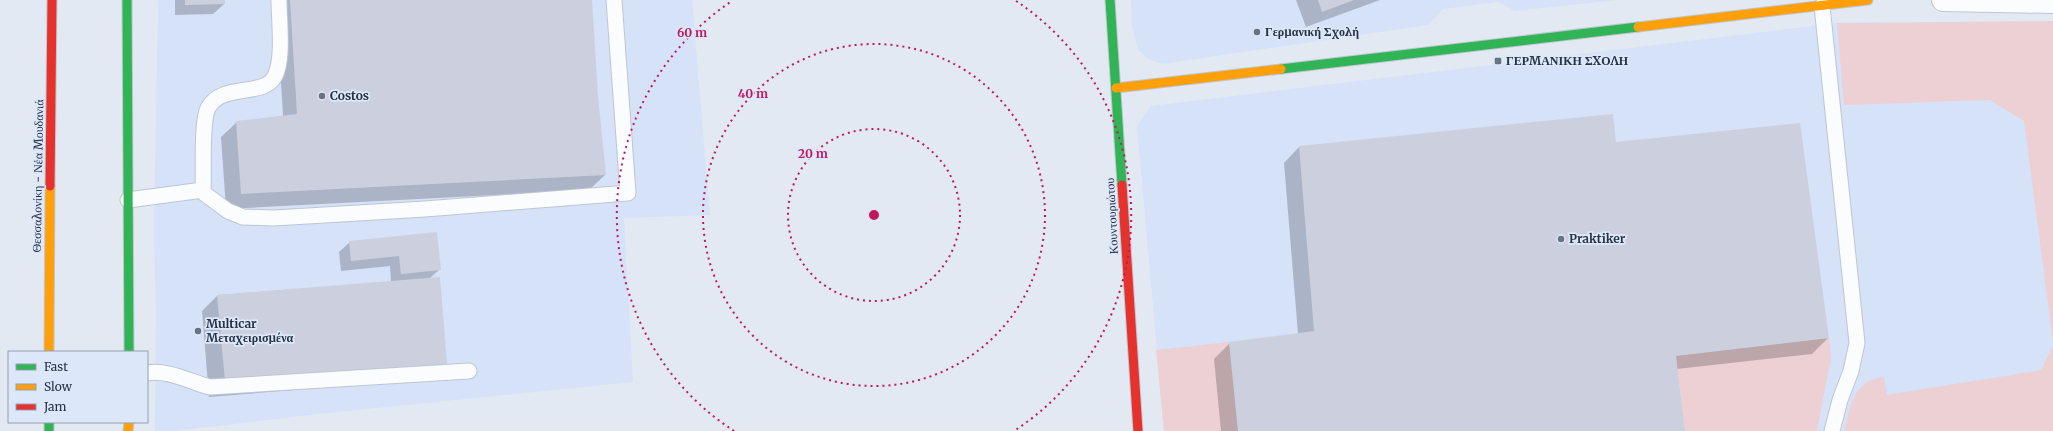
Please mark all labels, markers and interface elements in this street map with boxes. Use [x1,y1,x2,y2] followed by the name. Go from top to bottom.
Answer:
[1265,24,1359,39] place label: Γερμανική Σχολή
[677,25,707,40] text: 60 m
[1252,27,1262,37] marker: Γερμανική Σχολή
[1506,53,1629,68] place label: ΓΕΡΜΑΝΙΚΗ ΣΧΟΛΗ
[1493,56,1503,66] marker: ΓΕΡΜΑΝΙΚΗ ΣΧΟΛΗ
[738,86,768,101] text: 40 m
[330,88,369,103] place label: Costos
[317,91,327,101] marker: Costos
[29,99,46,253] street label: Θεσσαλονίκη - Νέα Μουδανιά
[798,146,828,161] text: 20 m
[1102,177,1121,255] street label: Κουντουριώτου
[867,208,881,222] centre of rings
[1569,231,1626,246] place label: Praktiker
[1556,234,1566,244] marker: Praktiker
[206,316,294,345] place label: Multicar Μεταχειρισμένα
[193,326,203,336] marker: Multicar Μεταχειρισμένα
[8,351,148,423] legend
[44,359,68,374] text: Fast
[44,379,73,394] text: Slow
[43,399,67,414] text: Jam

